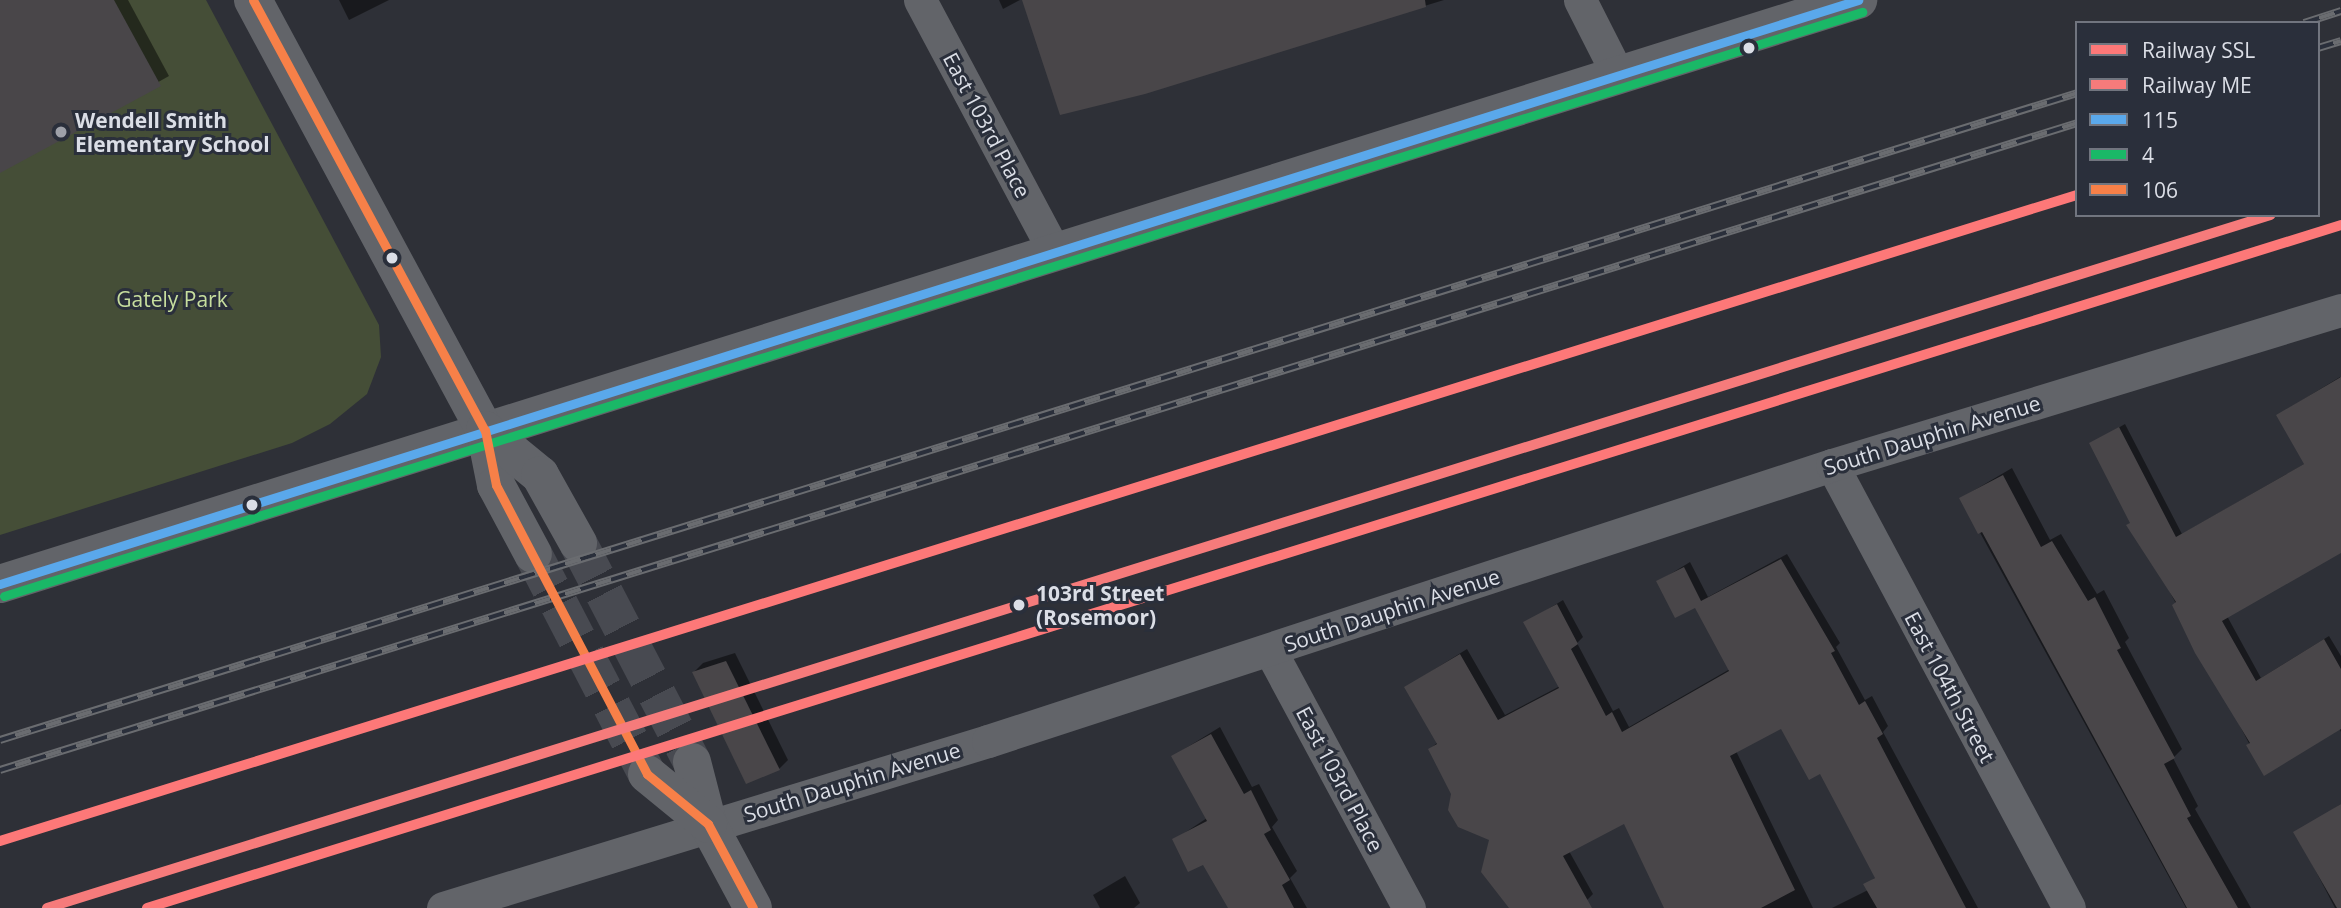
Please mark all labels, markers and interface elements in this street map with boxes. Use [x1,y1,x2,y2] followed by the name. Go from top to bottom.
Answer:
[2075,21,2320,217] legend
[2142,36,2255,64] text: Railway SSL
[1742,41,1756,55] unlabelled marker
[938,48,1036,202] street label: East 103rd Place
[2142,71,2252,99] text: Railway ME
[2142,106,2178,134] text: 115
[75,107,270,157] place label: Wendell Smith Elementary School
[53,124,69,140] marker: Wendell Smith Elementary School
[2142,141,2154,169] text: 4
[2142,176,2178,204] text: 106
[385,251,399,265] unlabelled marker
[116,286,228,312] park label: Gately Park
[1821,390,2043,480] street label: South Dauphin Avenue
[245,498,259,512] unlabelled marker
[1281,563,1503,657] street label: South Dauphin Avenue
[1036,580,1164,630] place label: 103rd Street (Rosemoor)
[1008,594,1030,616] marker: 103rd Street (Rosemoor)
[1900,607,2000,767] street label: East 104th Street
[1291,702,1389,856] street label: East 103rd Place
[741,737,963,827] street label: South Dauphin Avenue

